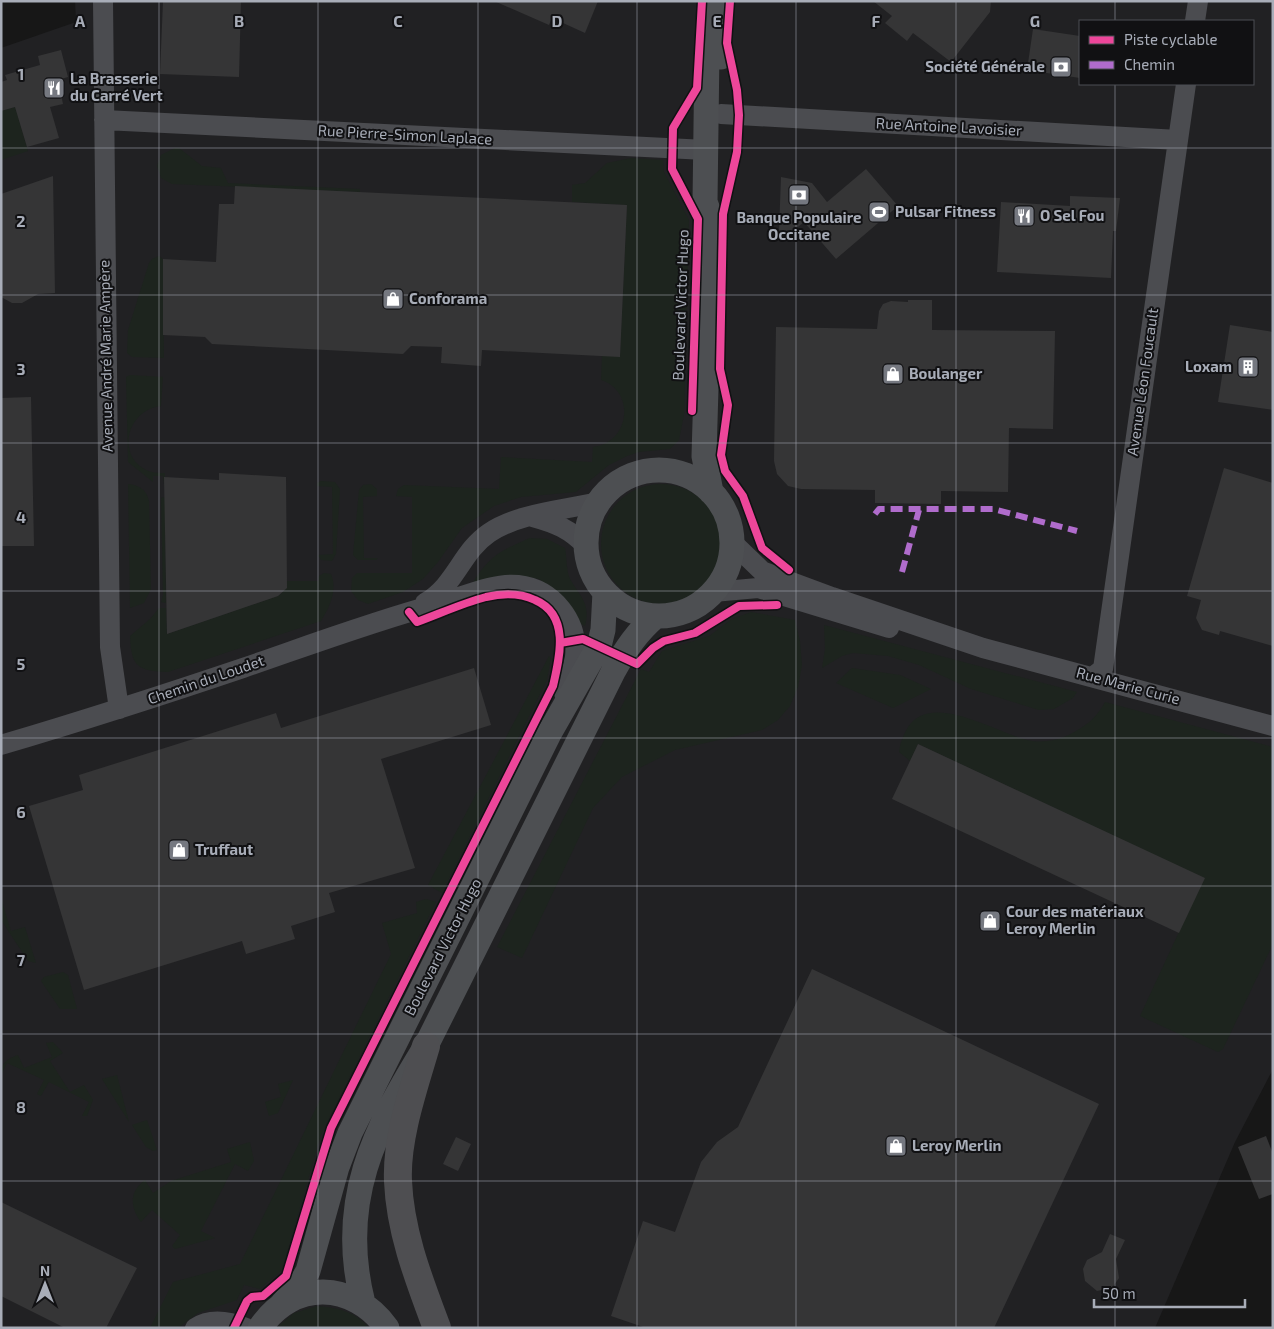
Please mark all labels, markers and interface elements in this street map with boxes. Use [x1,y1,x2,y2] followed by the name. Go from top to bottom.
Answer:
[75,11,86,30] text: A
[234,11,244,30] text: B
[393,11,403,30] text: C
[552,11,563,30] text: D
[712,11,722,30] text: E
[872,11,881,30] text: F
[1030,11,1040,30] text: G
[1079,20,1254,85] legend
[1124,30,1218,48] text: Piste cyclable
[1049,55,1073,79] bank icon: Société Générale
[1124,55,1175,73] text: Chemin
[925,57,1045,75] place label: Société Générale
[18,64,24,83] text: 1
[70,69,163,104] place label: La Brasserie du Carré Vert
[42,76,66,100] restaurant icon: La Brasserie du Carré Vert
[875,113,1023,139] street label: Rue Antoine Lavoisier
[317,120,493,148] street label: Rue Pierre-Simon Laplace
[787,183,811,207] bank icon: Banque Populaire Occitane
[867,200,891,224] sports icon: Pulsar Fitness
[895,202,996,220] place label: Pulsar Fitness
[1012,204,1036,228] restaurant icon: O Sel Fou
[1040,206,1105,224] place label: O Sel Fou
[737,208,862,243] place label: Banque Populaire Occitane
[16,211,26,230] text: 2
[668,229,692,381] street label: Boulevard Victor Hugo
[94,260,116,452] street label: Avenue André Marie Ampère
[381,287,405,311] shop icon: Conforama
[409,289,487,307] place label: Conforama
[1123,307,1161,457] street label: Avenue Léon Foucault
[1236,355,1260,379] building icon: Loxam
[1185,357,1232,375] place label: Loxam
[16,359,26,378] text: 3
[881,362,905,386] shop icon: Boulanger
[909,364,983,382] place label: Boulanger
[16,507,26,526] text: 4
[145,651,266,707] street label: Chemin du Loudet
[17,654,26,673] text: 5
[1074,663,1182,708] street label: Rue Marie Curie
[16,802,26,821] text: 6
[167,838,191,862] shop icon: Truffaut
[195,840,253,858] place label: Truffaut
[400,875,484,1018] street label: Boulevard Victor Hugo
[1006,902,1144,938] place label: Cour des matériaux Leroy Merlin
[978,909,1002,933] shop icon: Cour des matériaux Leroy Merlin
[17,950,26,969] text: 7
[16,1097,26,1116] text: 8
[884,1134,908,1158] shop icon: Leroy Merlin
[912,1136,1002,1155] place label: Leroy Merlin
[20,1259,70,1309] north arrow
[40,1262,50,1279] text: N
[1094,1276,1245,1308] scale bar
[1102,1284,1136,1302] text: 50 m

